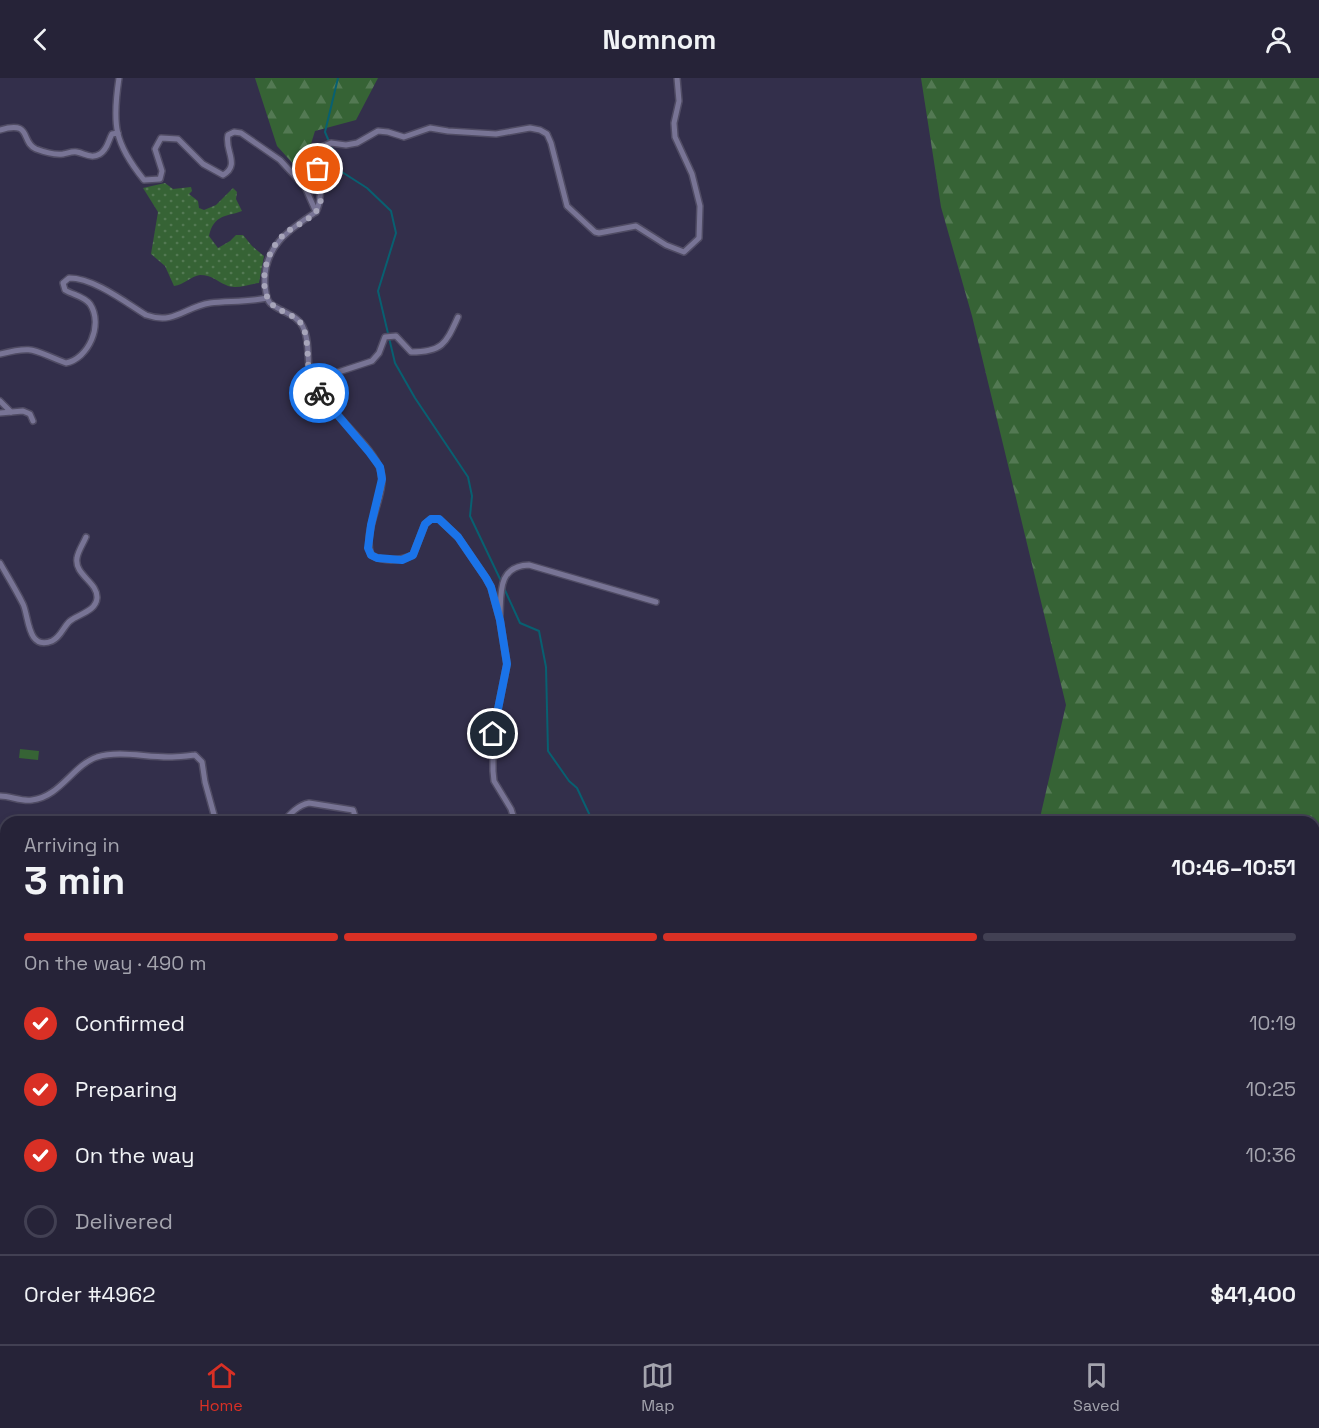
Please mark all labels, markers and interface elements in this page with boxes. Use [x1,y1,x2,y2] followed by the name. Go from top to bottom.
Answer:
[603,22,716,57] text: Nomnom
[24,23,57,56] icon: back
[1262,23,1295,56] icon: person
[292,143,343,194] pin
[301,152,334,185] icon: bag
[289,363,349,423] courier
[303,377,336,410] icon: bike
[467,708,518,759] pin
[476,717,509,750] icon: home
[24,832,120,858] text: Arriving in
[1171,853,1296,881] text: 10:46–10:51
[24,856,125,905] text: 3 min
[24,950,206,976] text: On the way · 490 m
[24,1007,57,1040] icon: check
[75,1009,185,1037] text: Confirmed
[1249,1010,1296,1036] text: 10:19
[24,1073,57,1106] icon: check
[75,1075,177,1103] text: Preparing
[1246,1076,1296,1102] text: 10:25
[24,1139,57,1172] icon: check
[75,1141,194,1169] text: On the way
[1245,1142,1296,1168] text: 10:36
[75,1207,173,1235] text: Delivered
[24,1280,155,1308] text: Order #4962
[1211,1280,1296,1308] text: $41,400
[199,1359,243,1416] tab: Home
[641,1359,675,1416] tab: Map
[1073,1359,1120,1416] tab: Saved

